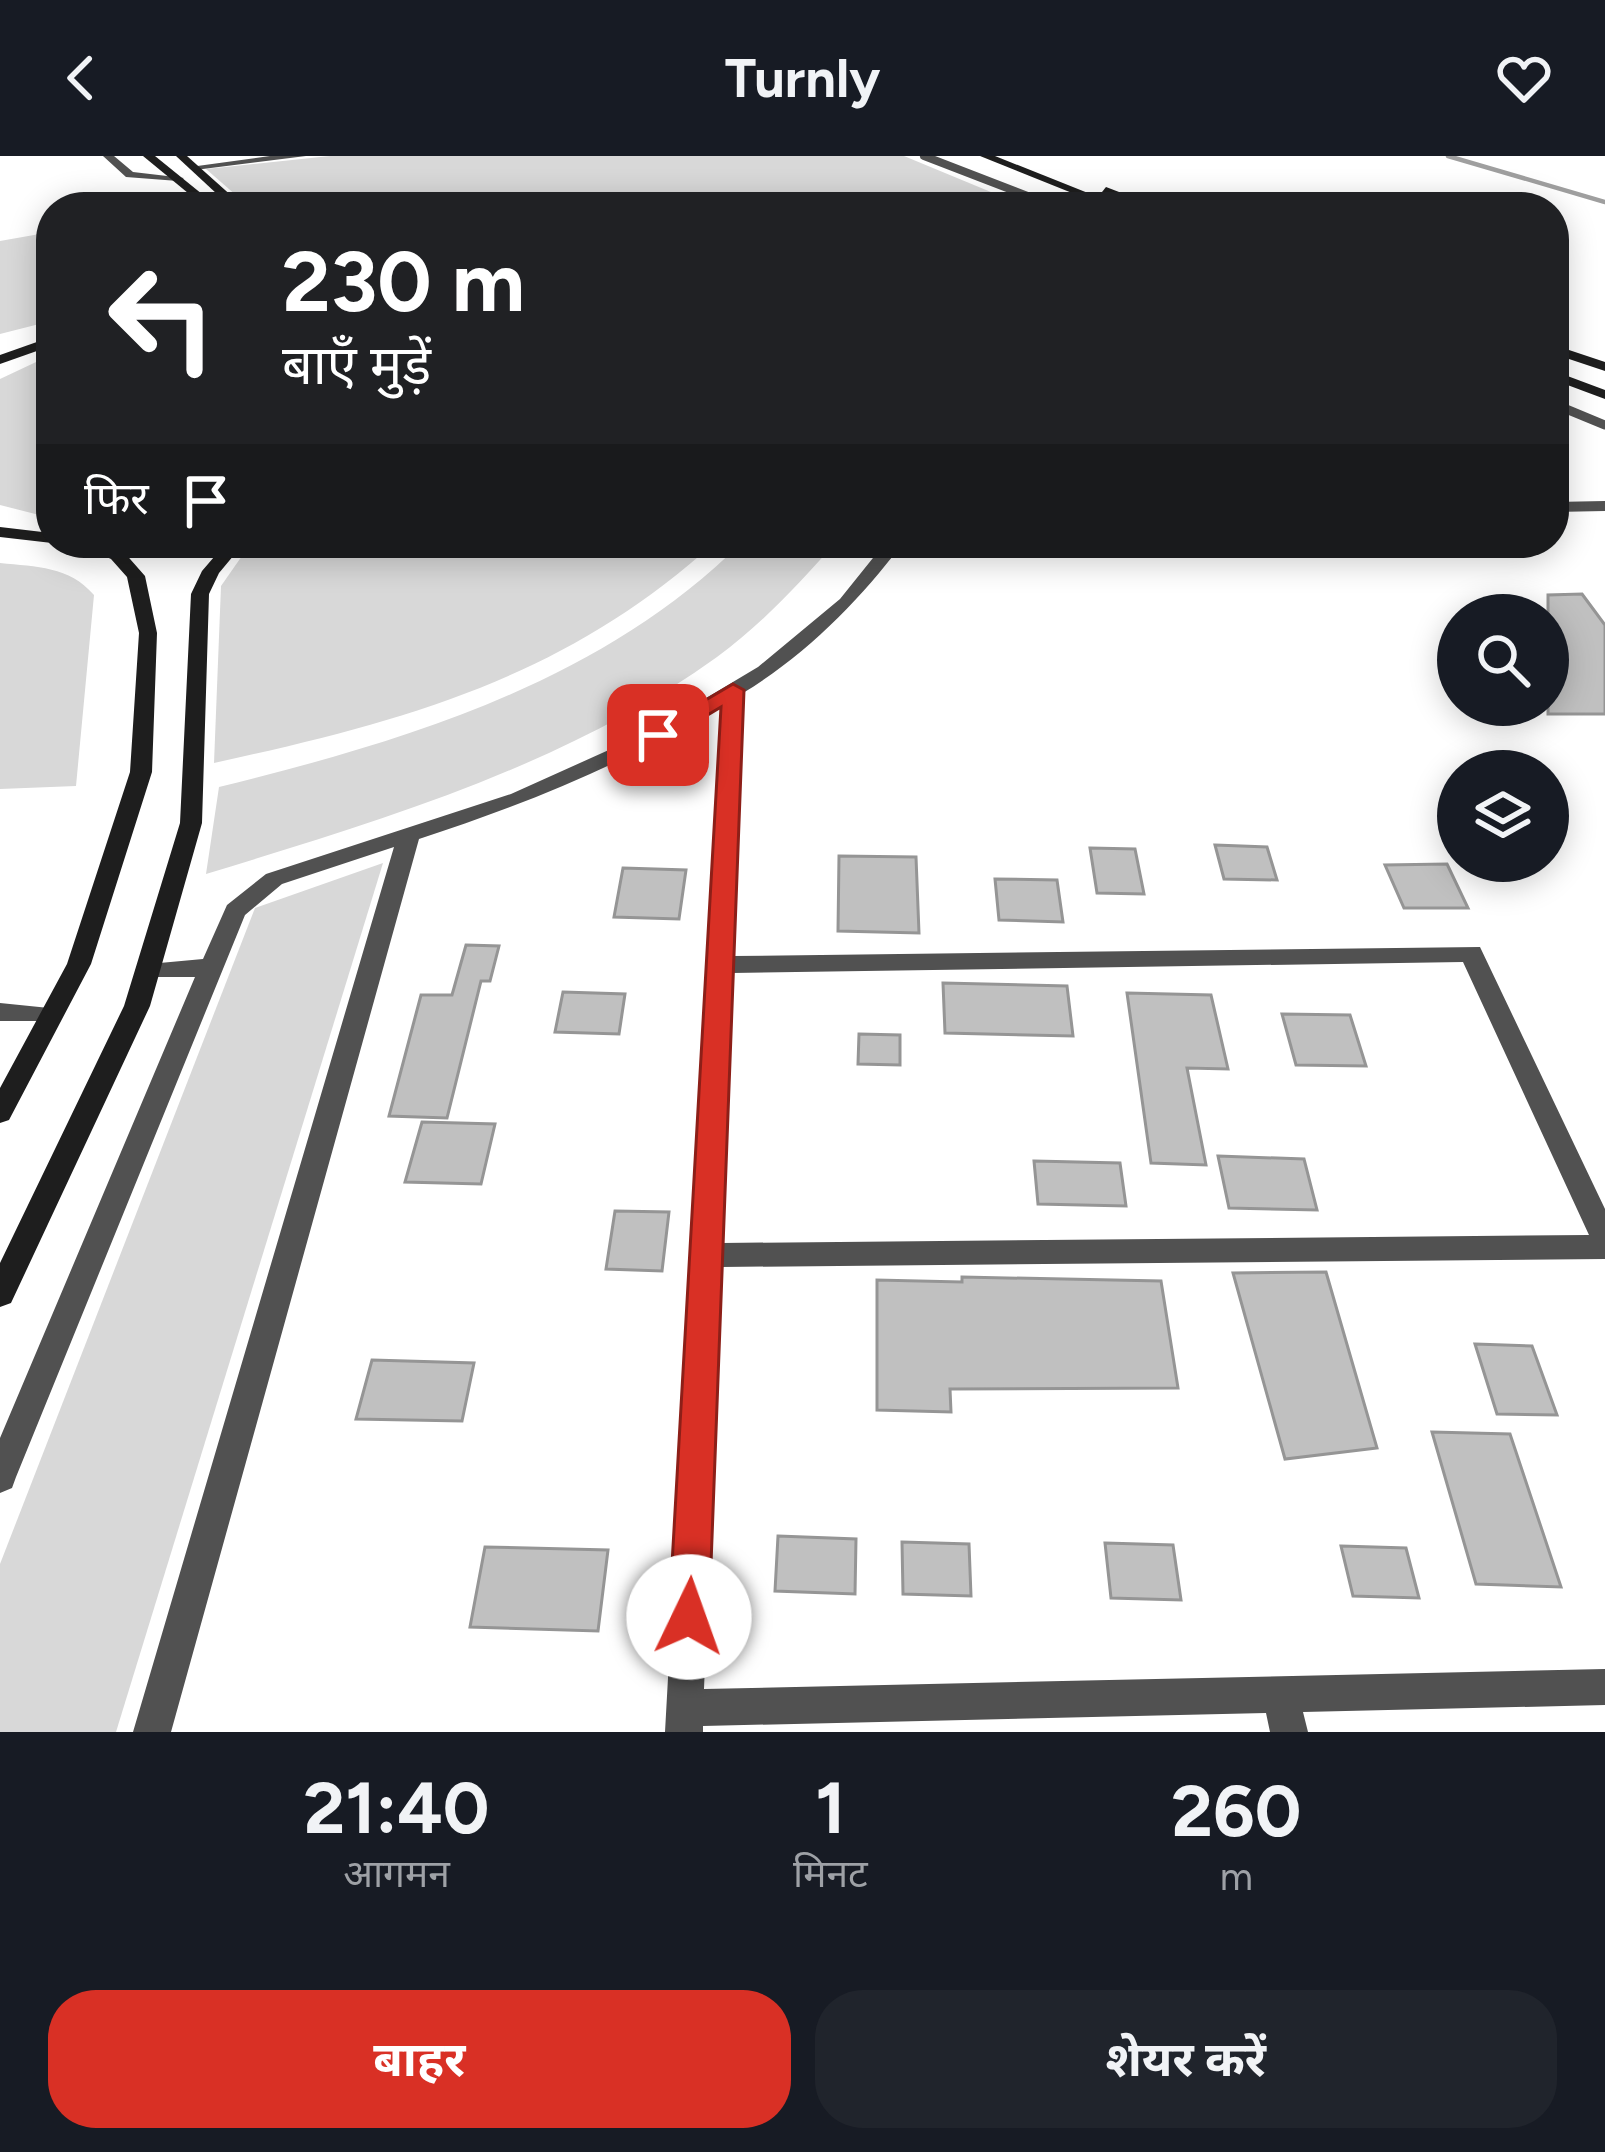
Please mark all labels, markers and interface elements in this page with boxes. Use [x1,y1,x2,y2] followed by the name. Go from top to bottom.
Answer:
[48,45,114,111] icon: back
[1491,45,1557,111] icon: heart
[725,46,880,111] text: Turnly
[282,231,525,332] text: 230 m
[84,240,240,396] icon: left
[282,333,431,398] text: बाएँ मुड़ें
[173,468,239,534] icon: arrive
[84,471,149,525] text: फिर
[1437,594,1569,882] map controls
[1437,594,1569,726] button: search
[607,684,709,786] pin
[625,702,691,768] icon: arrive
[1437,750,1569,882] button: layers
[626,1554,752,1680] position arrow
[304,1765,490,1851] text: 21:40
[815,1765,846,1851] text: 1
[1171,1768,1301,1854] text: 260
[343,1850,450,1897] text: आगमन
[793,1850,868,1897] text: मिनट
[1220,1853,1253,1900] text: m
[48,1990,791,2128] button: बाहर
[815,1990,1557,2128] button: शेयर करें

